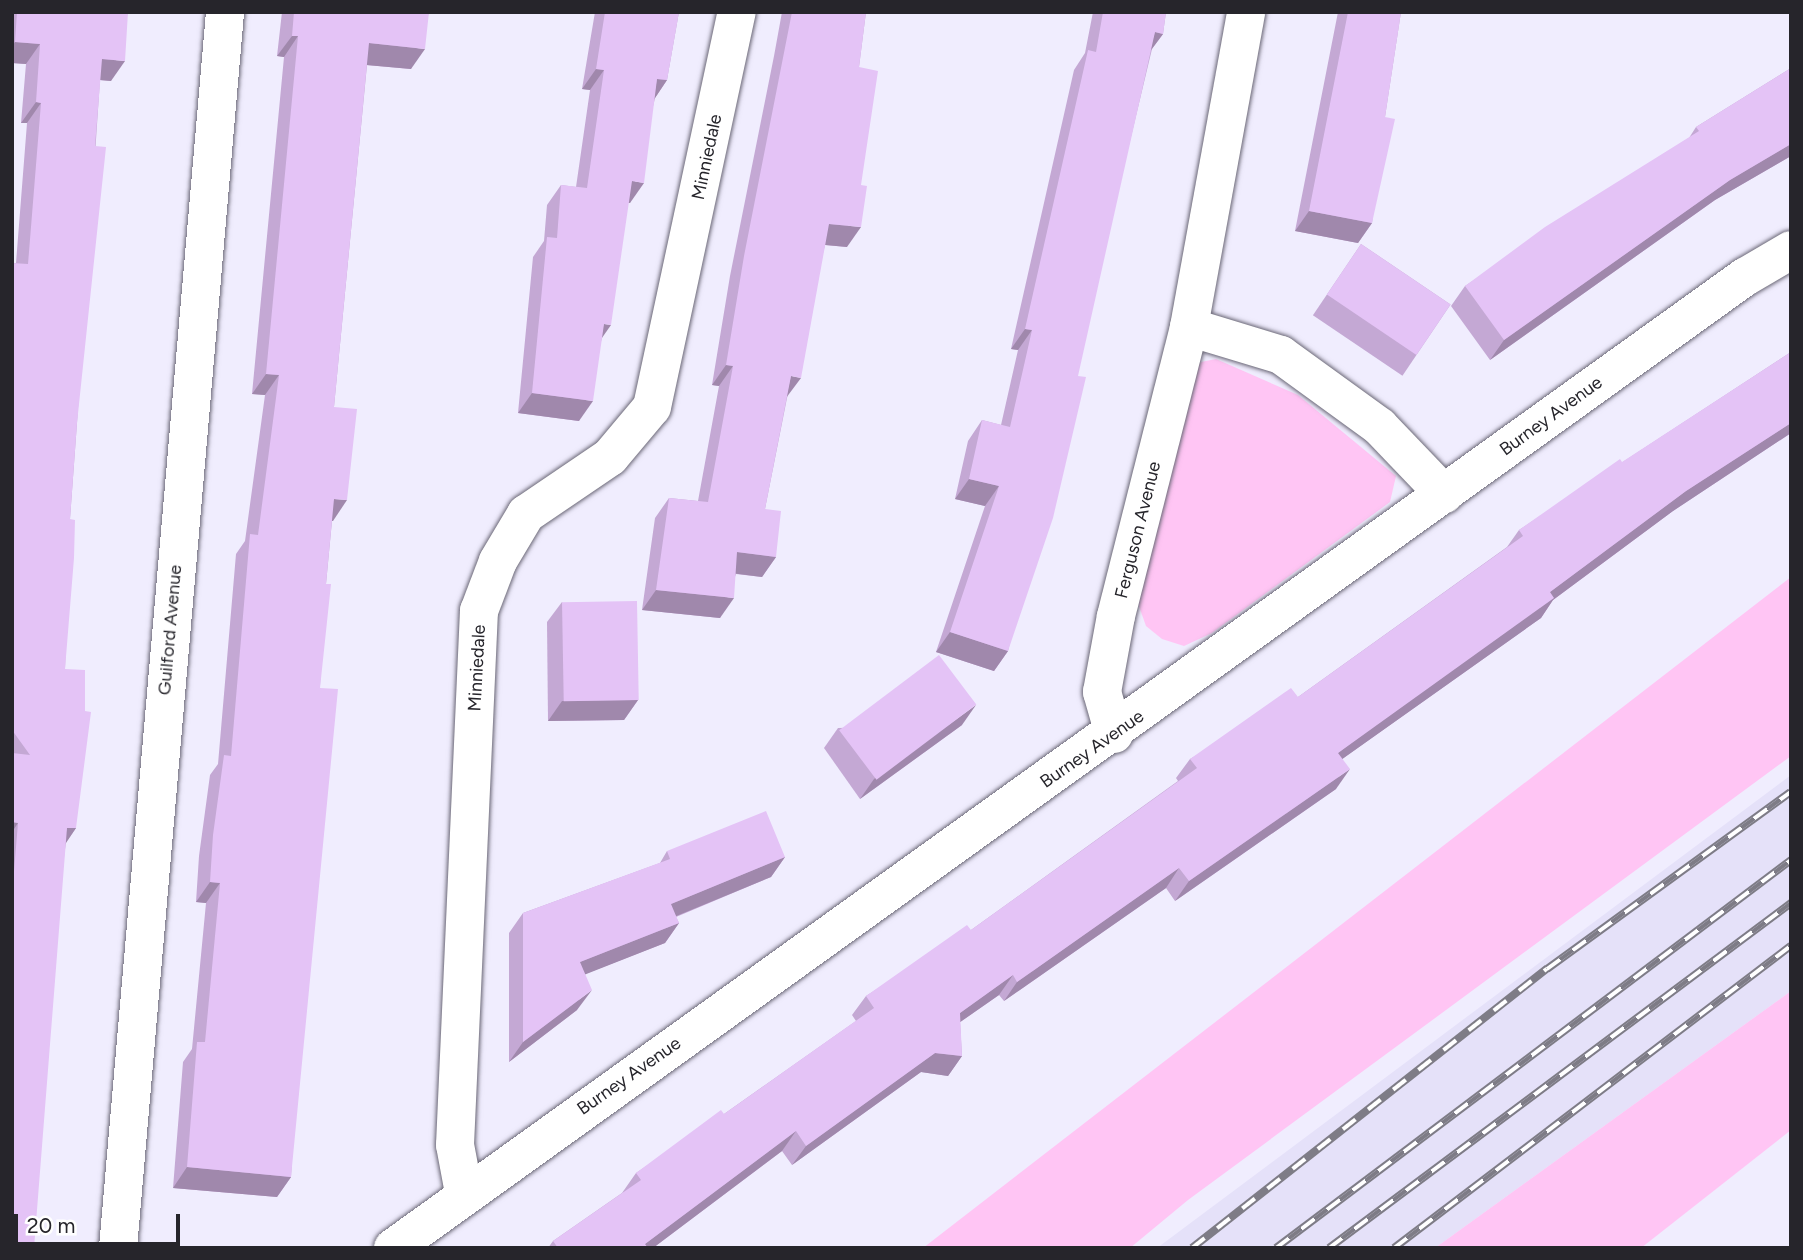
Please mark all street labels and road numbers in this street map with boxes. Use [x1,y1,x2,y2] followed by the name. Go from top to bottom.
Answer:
[687,112,727,202] street label: Minniedale
[1495,372,1607,460] street label: Burney Avenue
[1111,459,1165,601] street label: Ferguson Avenue
[154,564,186,696] street label: Guilford Avenue
[464,624,490,712] street label: Minniedale
[1036,705,1148,793] street label: Burney Avenue
[573,1032,685,1120] street label: Burney Avenue

